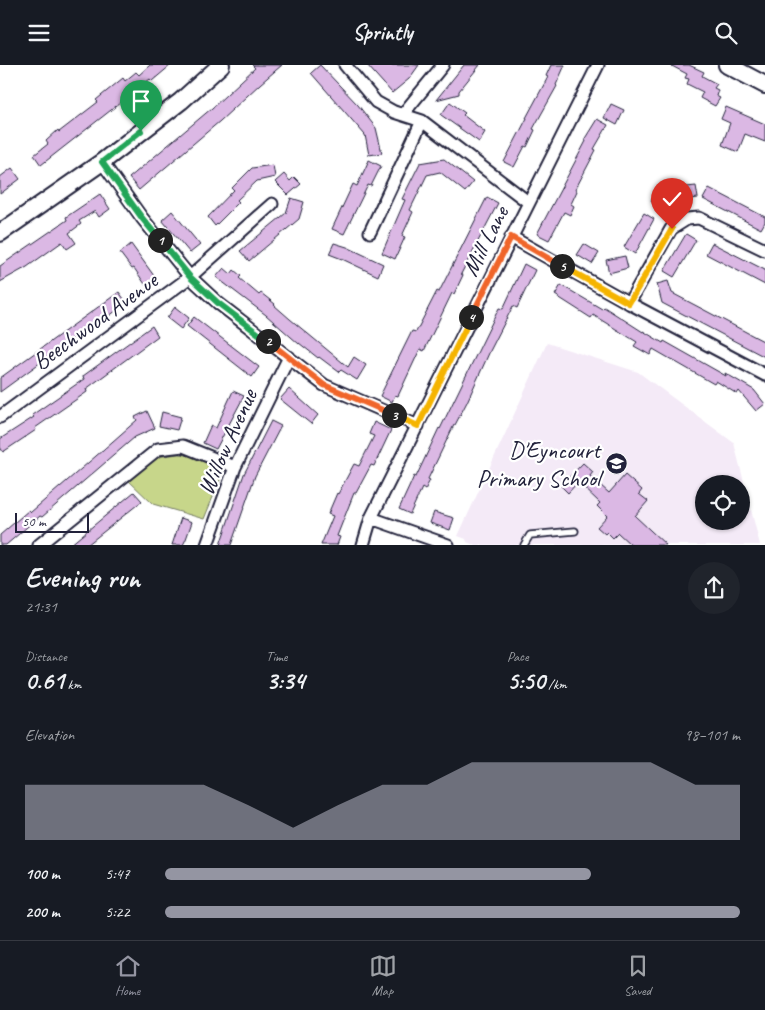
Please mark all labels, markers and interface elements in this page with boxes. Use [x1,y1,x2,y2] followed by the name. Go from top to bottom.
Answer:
[25,19,53,47] icon: menu
[352,19,413,47] text: Sprintly
[712,19,740,47] icon: search
[120,80,162,131] pin
[127,87,155,115] icon: arrive
[651,178,693,229] pin
[658,185,686,213] icon: check
[455,199,516,281] street label: Mill Lane
[148,227,172,253] pin: 1
[157,232,164,249] text: 1
[550,253,574,279] pin: 5
[559,258,566,275] text: 5
[27,264,165,376] street label: Beechwood Avenue
[458,305,484,329] pin: 4
[468,309,475,326] text: 4
[256,329,280,353] pin: 2
[265,333,272,350] text: 2
[190,383,264,499] street label: Willow Avenue
[382,403,406,427] pin: 3
[391,407,398,424] text: 3
[477,435,604,493] place label: D'Eyncourt Primary School
[604,452,628,476] school or university icon: D'Eyncourt Primary School
[695,475,750,530] map controls
[695,475,750,530] button: locate
[15,510,89,533] scale bar
[22,513,46,530] text: 50 m
[25,560,140,595] text: Evening run
[688,562,740,614] button: share
[25,597,57,617] text: 21:31
[25,648,67,665] text: Distance
[266,648,287,665] text: Time
[507,648,529,665] text: Pace
[25,665,64,697] text: 0.61
[266,665,305,697] text: 3:34
[507,665,545,697] text: 5:50
[64,676,81,693] text: km
[545,676,567,693] text: /km
[25,725,74,745] text: Elevation
[684,725,740,745] text: 98–101 m
[25,864,60,884] text: 100 m
[105,864,130,884] text: 5:47
[25,902,60,922] text: 200 m
[105,902,130,922] text: 5:22
[114,952,142,999] tab: Home
[369,952,397,999] tab: Map
[624,952,652,999] tab: Saved

